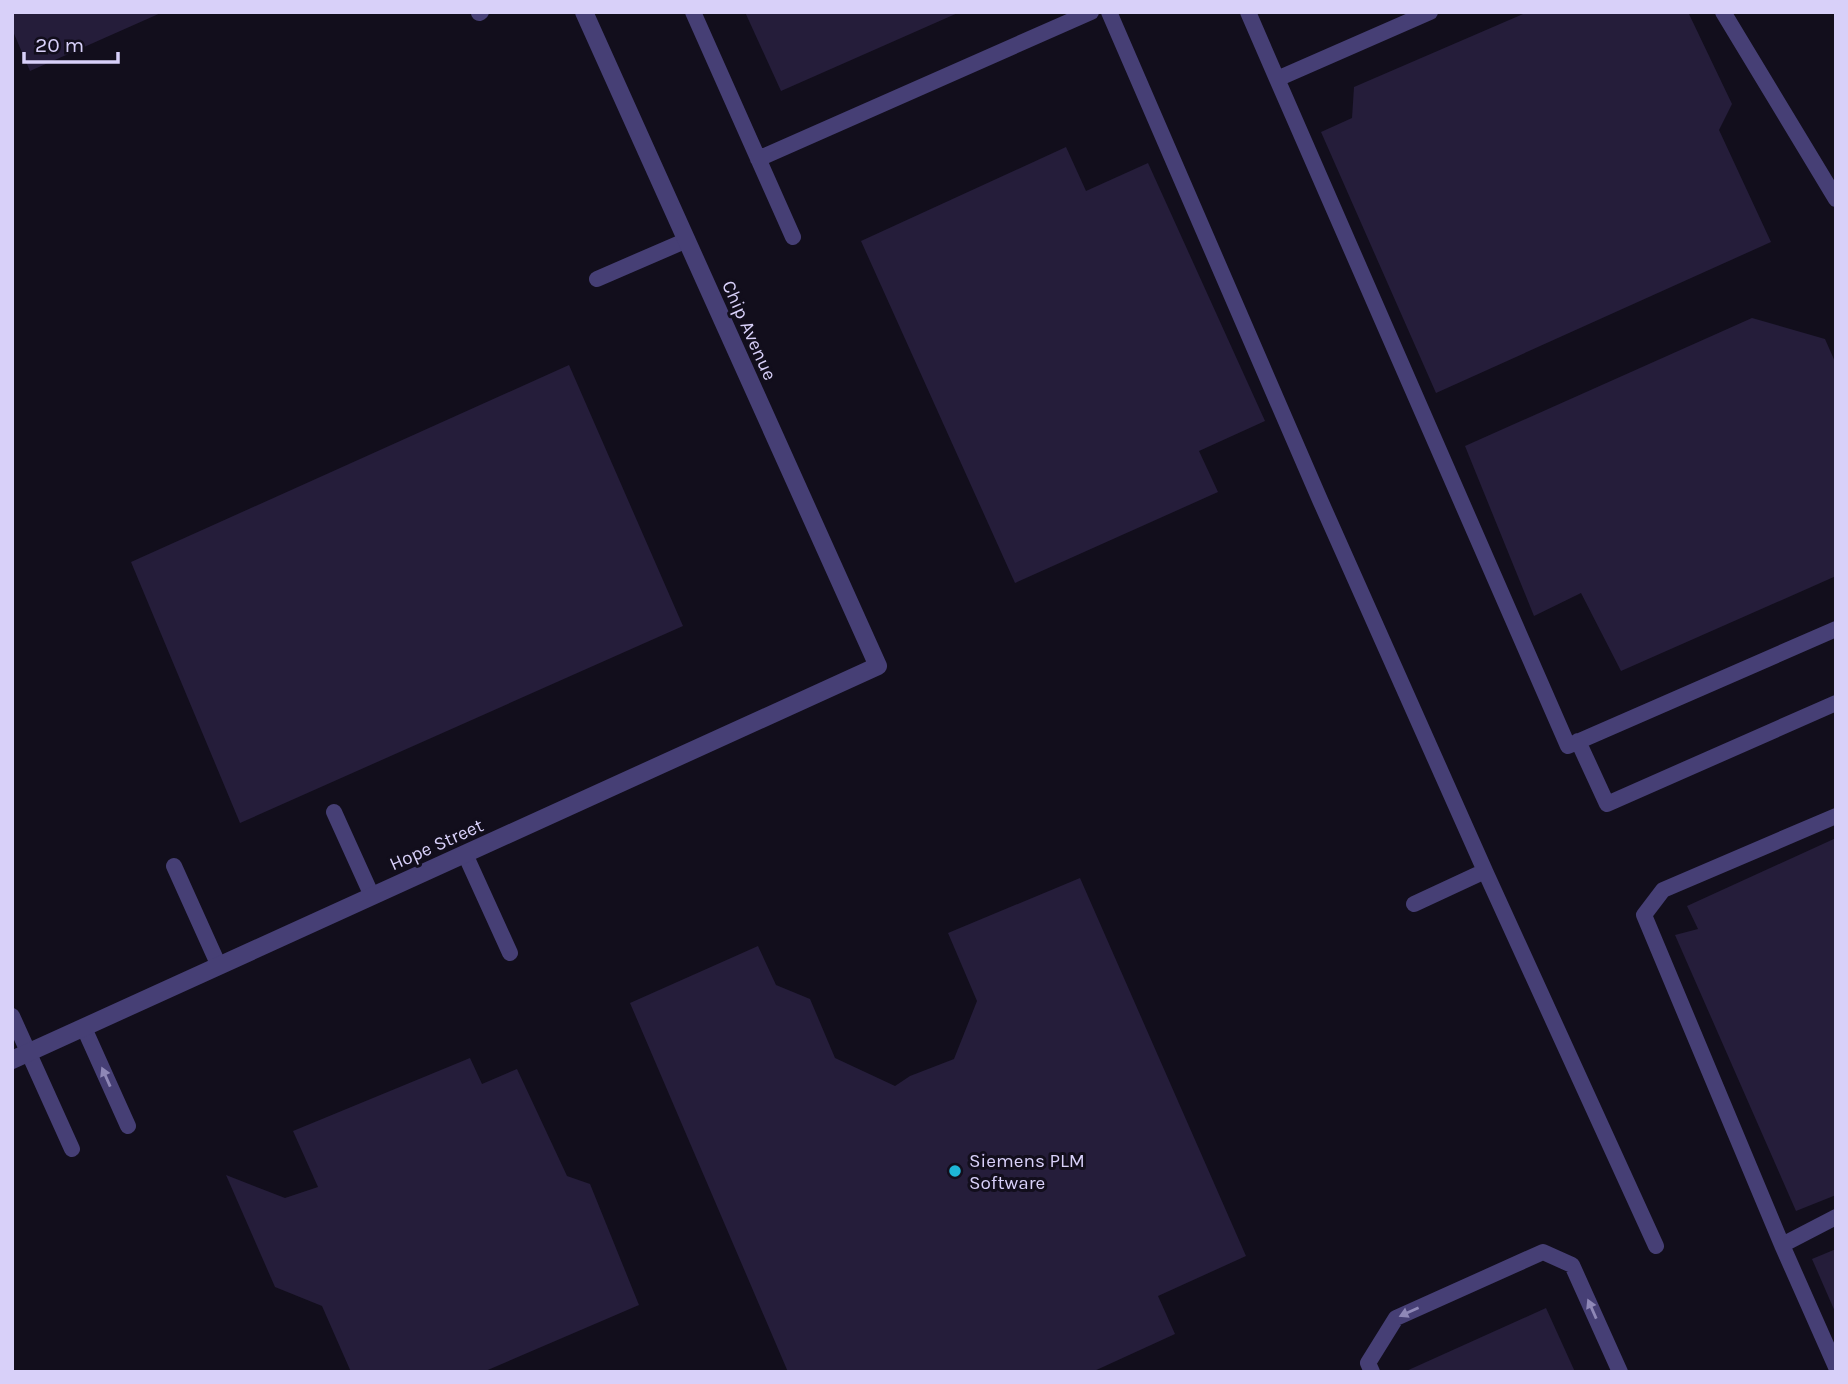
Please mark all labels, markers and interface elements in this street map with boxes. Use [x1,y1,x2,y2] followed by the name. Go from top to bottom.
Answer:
[24,21,119,65] scale bar
[35,33,84,57] text: 20 m
[717,277,781,384] street label: Chip Avenue
[386,814,487,875] street label: Hope Street
[100,1067,112,1087] one-way arrow
[969,1150,1085,1194] place label: Siemens PLM Software
[947,1163,963,1179] marker: Siemens PLM Software
[1586,1299,1597,1320] one-way arrow
[1399,1306,1419,1318] one-way arrow

